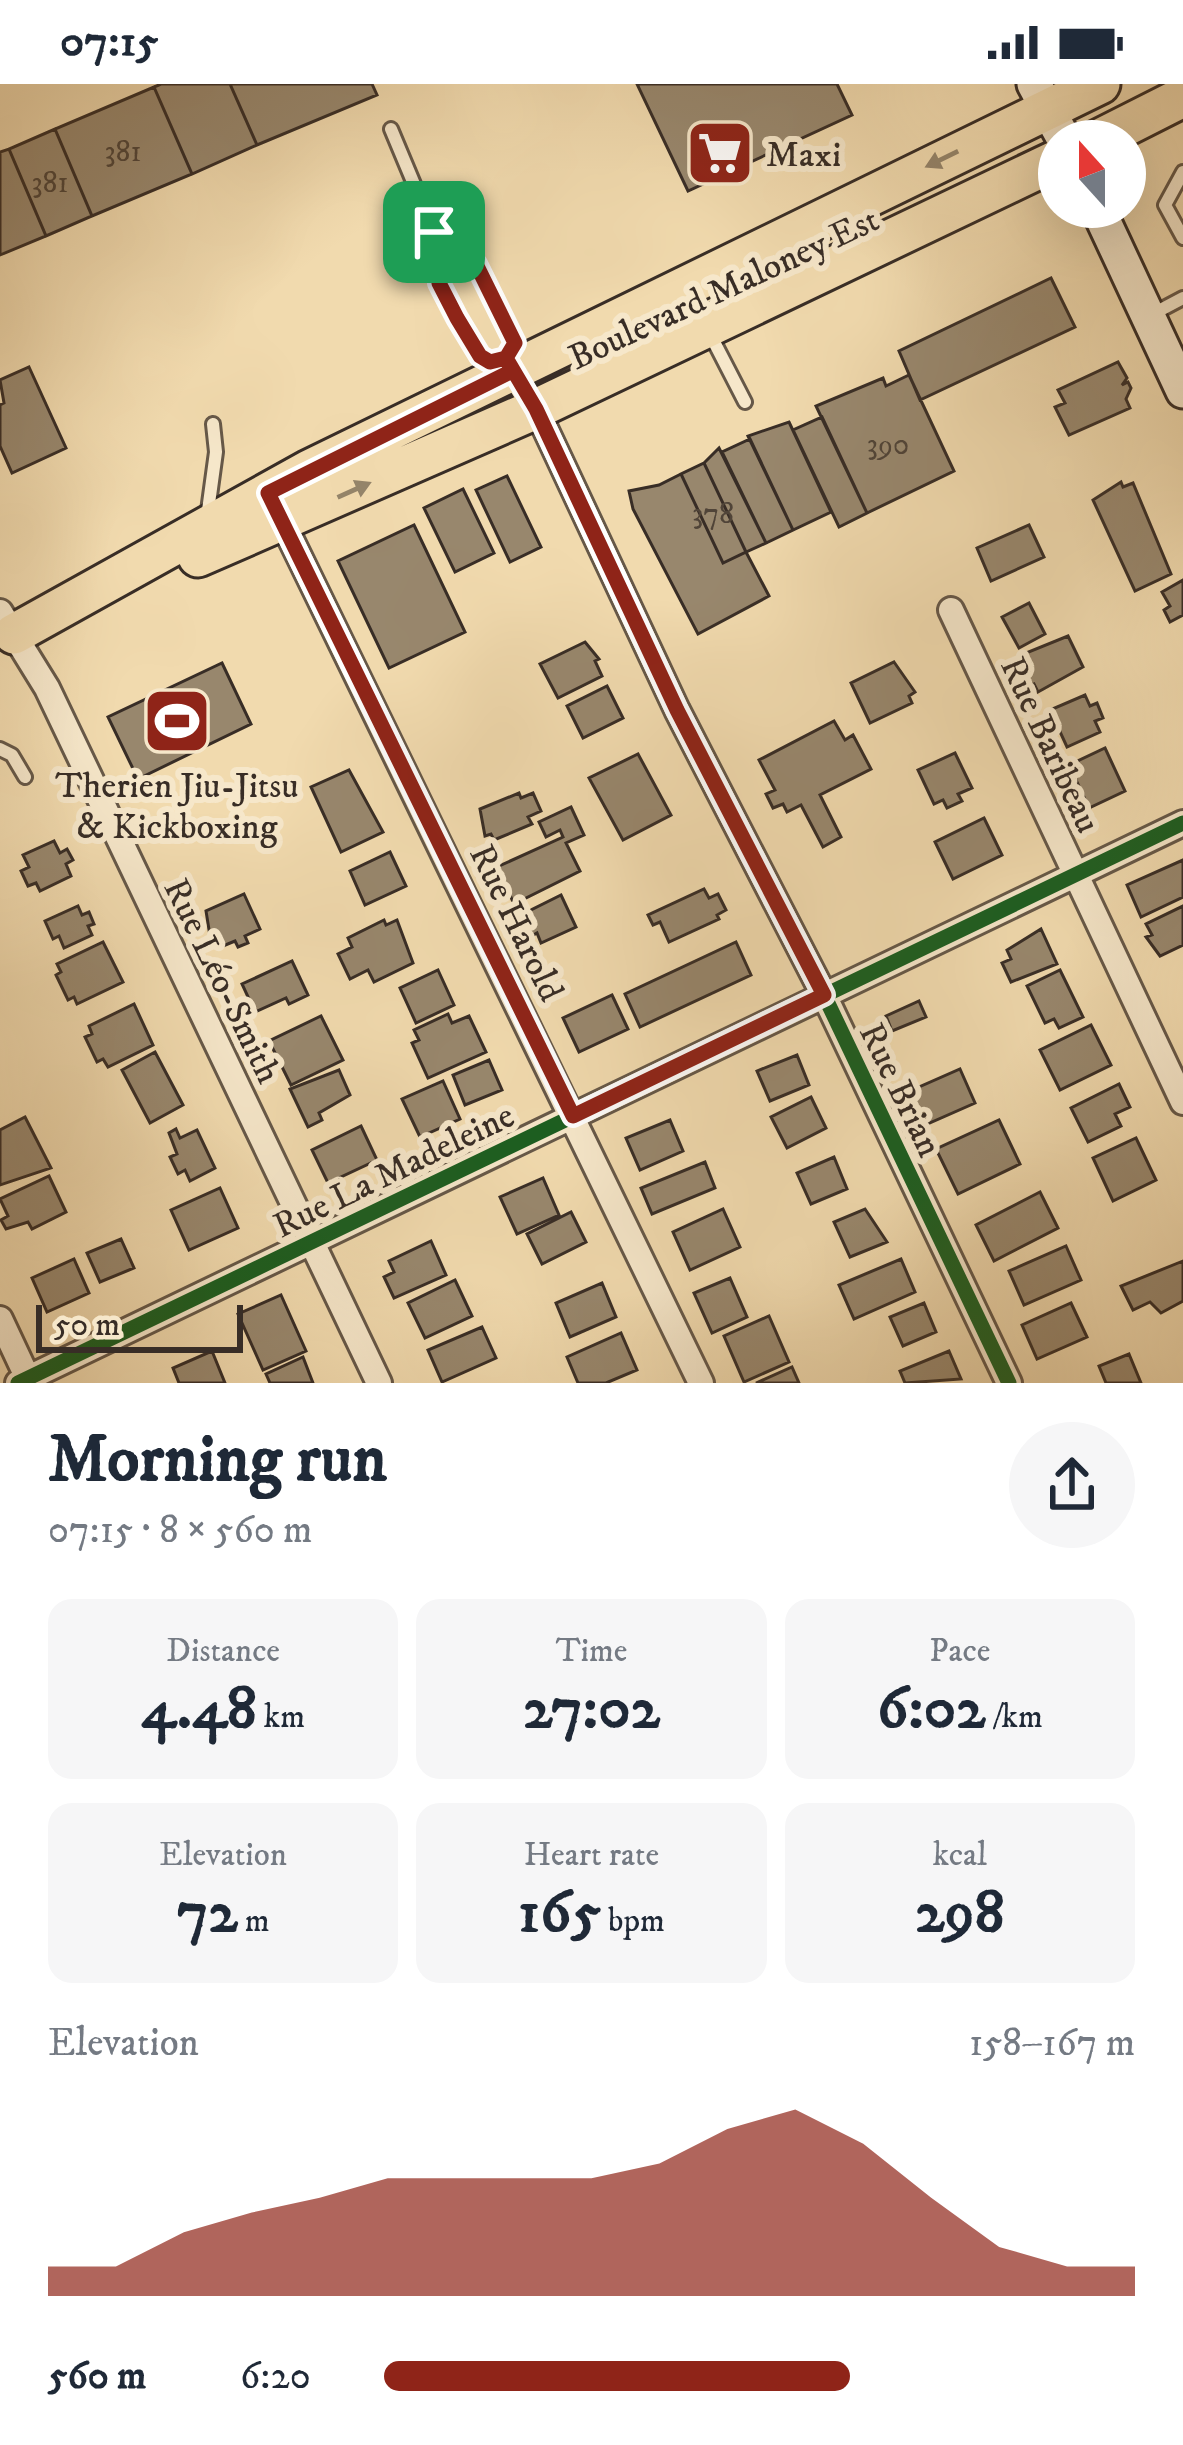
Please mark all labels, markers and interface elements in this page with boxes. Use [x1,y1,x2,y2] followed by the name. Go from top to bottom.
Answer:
[60,14,158,70] text: 07:15
[685,118,755,188] supermarket icon: Maxi
[1038,120,1146,228] north arrow
[1038,120,1146,228] map controls
[766,133,841,178] place label: Maxi
[104,134,142,171] house number: 381
[925,149,959,169] one-way arrow
[31,165,69,202] house number: 381
[383,181,485,283] pin
[562,198,886,381] street label: Boulevard Maloney Est
[401,199,467,265] icon: arrive
[867,427,909,464] house number: 390
[336,479,371,499] one-way arrow
[692,496,734,533] house number: 378
[989,650,1110,840] street label: Rue Baribeau
[142,686,212,756] sports icon: Therien Jiu-Jitsu & Kickboxing
[55,764,299,850] place label: Therien Jiu-Jitsu & Kickboxing
[458,837,573,1009] street label: Rue Harold
[153,871,291,1091] street label: Rue Léo-Smith
[848,1016,951,1165] street label: Rue Brian
[266,1093,522,1249] street label: Rue La Madeleine
[36,1299,243,1352] scale bar
[54,1305,120,1346] text: 50 m
[48,1420,387,1502] text: Morning run
[1009,1422,1135,1548] button: share
[48,1506,312,1555] text: 07:15 · 8 × 560 m
[166,1631,280,1672] text: Distance
[556,1631,627,1672] text: Time
[929,1631,990,1672] text: Pace
[141,1672,257,1747] text: 4.48
[523,1672,660,1747] text: 27:02
[877,1672,986,1747] text: 6:02
[257,1697,305,1738] text: km
[986,1697,1043,1738] text: /km
[159,1835,287,1876] text: Elevation
[524,1835,659,1876] text: Heart rate
[933,1835,987,1876] text: kcal
[177,1876,238,1951] text: 72
[518,1876,601,1951] text: 165
[915,1876,1005,1951] text: 298
[238,1901,270,1942] text: m
[601,1901,665,1942] text: bpm
[48,2019,199,2068] text: Elevation
[969,2019,1135,2068] text: 158–167 m
[48,2352,146,2401] text: 560 m
[240,2352,311,2401] text: 6:20

